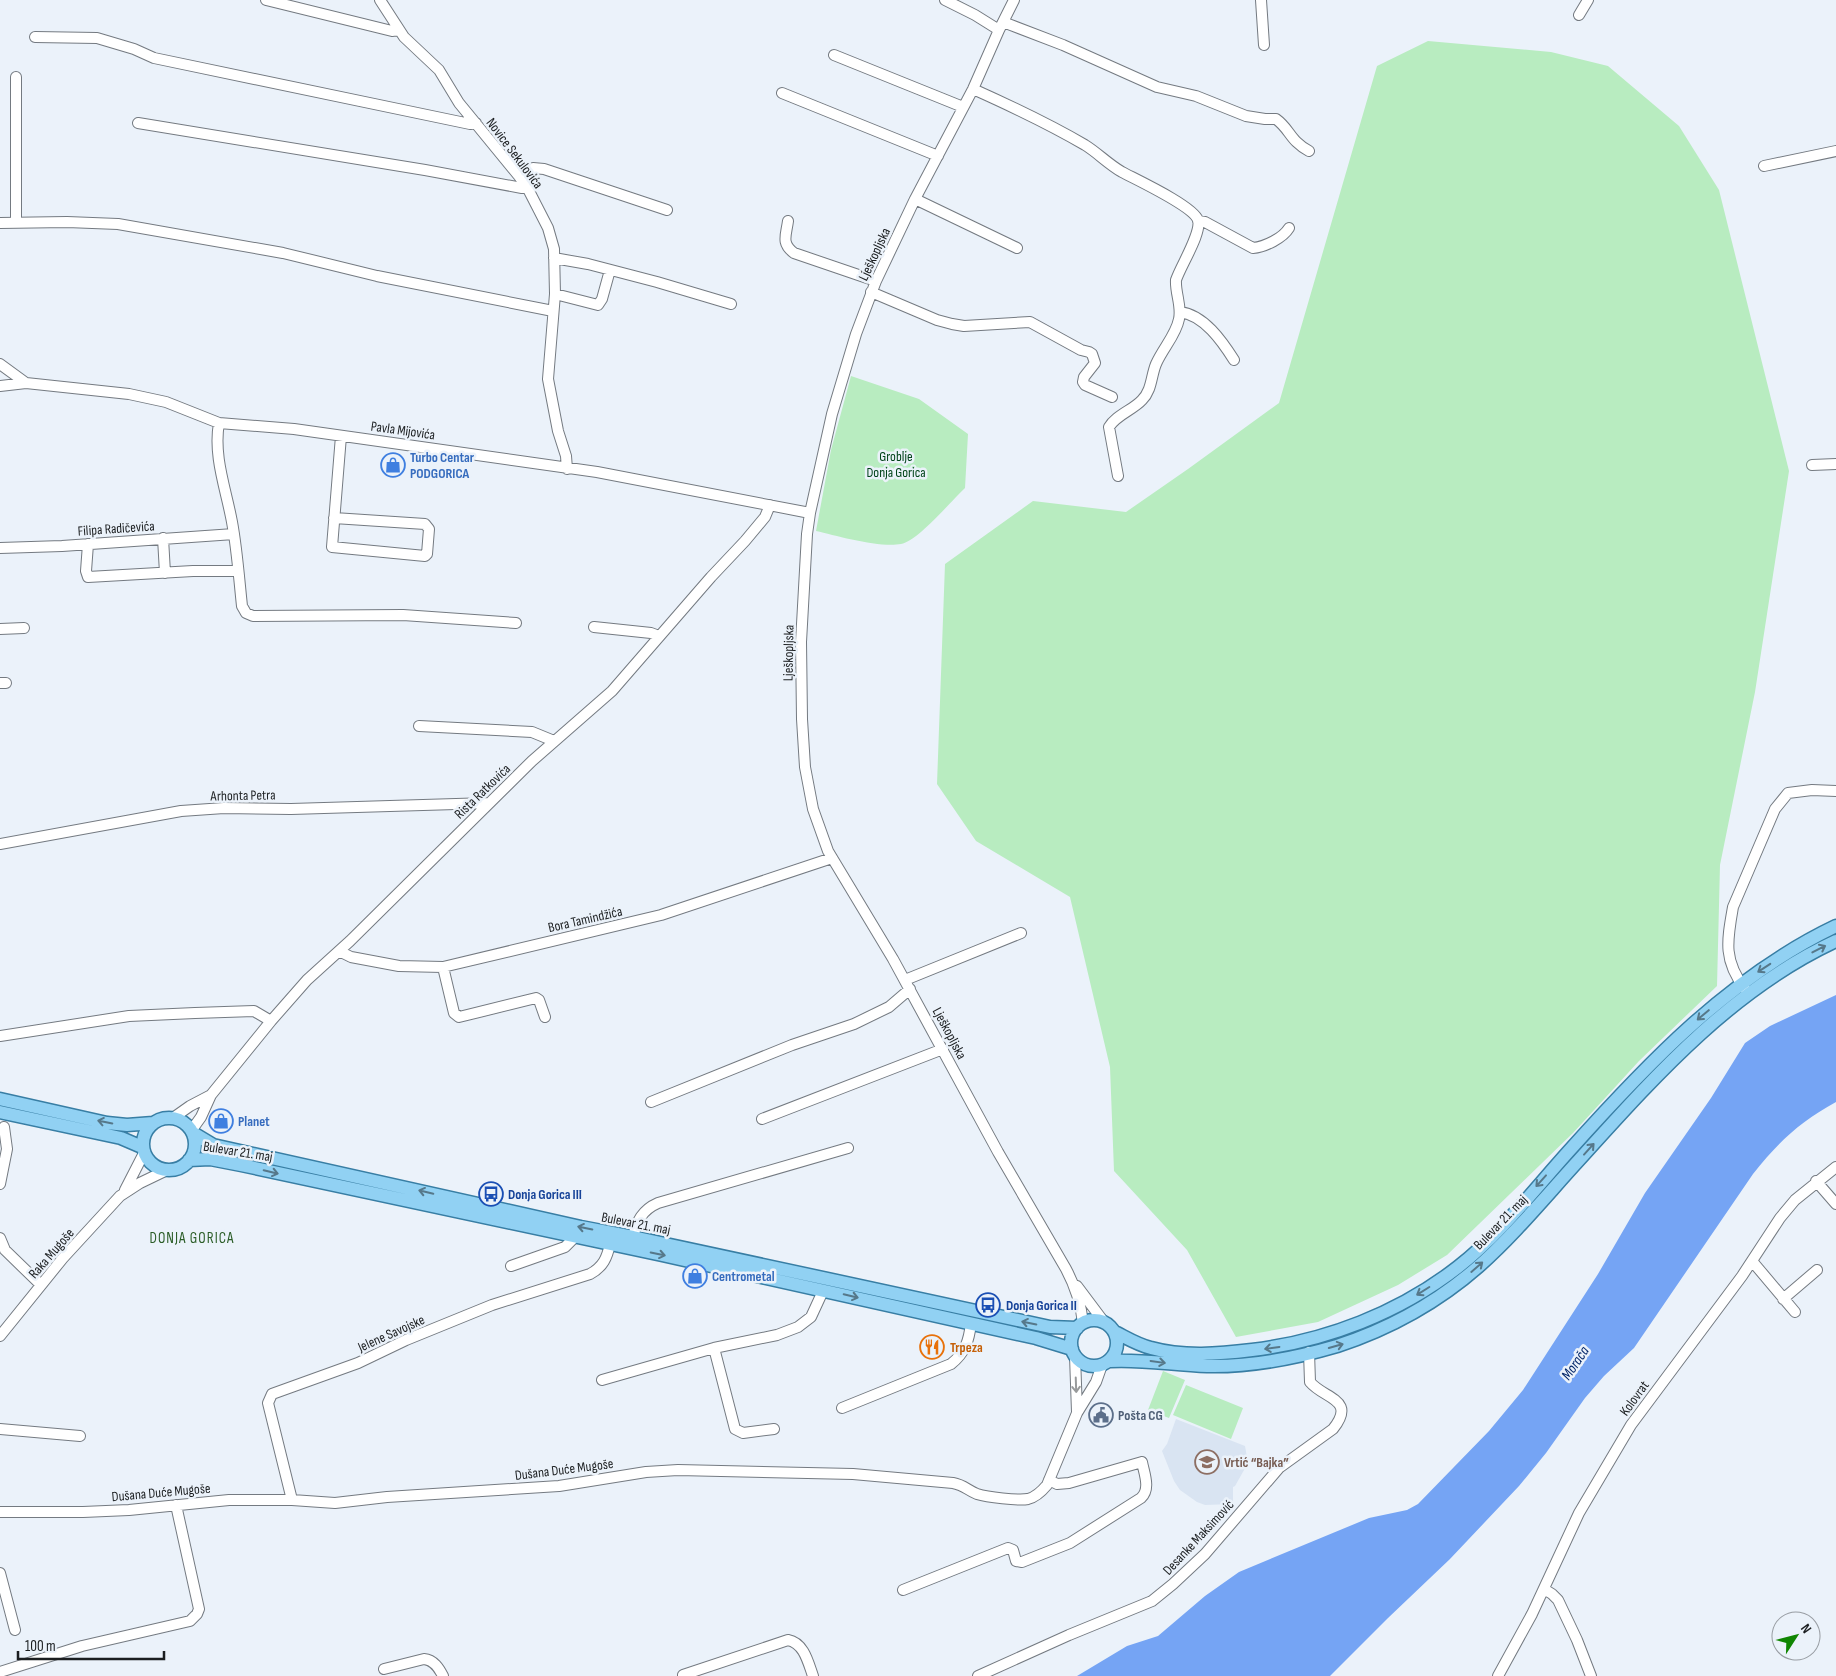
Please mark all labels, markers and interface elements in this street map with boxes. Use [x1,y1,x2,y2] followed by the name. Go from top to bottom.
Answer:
[482,115,547,192] street label: Novice Sekulovića
[855,225,894,283] street label: Lješkopljska
[370,418,436,443] street label: Pavla Mijovića
[866,448,926,481] park label: Groblje Donja Gorica
[410,449,475,482] place label: Turbo Centar PODGORICA
[380,452,406,478] shop icon: Turbo Centar PODGORICA
[77,517,155,540] street label: Filipa Radičevića
[780,625,797,681] street label: Lješkopljska
[451,760,514,822] street label: Rista Ratkovića
[209,786,276,805] street label: Arhonta Petra
[546,903,624,936] street label: Bora Tamindžića
[1811,944,1826,953] one-way arrow
[1757,963,1771,974] one-way arrow
[929,1004,970,1062] street label: Lješkopljska
[1697,1009,1710,1020] one-way arrow
[208,1108,234,1134] shop icon: Planet
[238,1113,270,1130] place label: Planet
[97,1117,113,1126] one-way arrow
[202,1138,274,1165] street label: Bulevar 21. maj
[1583,1143,1594,1156] one-way arrow
[263,1168,279,1177] one-way arrow
[1536,1175,1547,1188] one-way arrow
[478,1181,504,1207] bus stop icon: Donja Gorica III
[508,1186,582,1203] place label: Donja Gorica III
[419,1187,435,1196] one-way arrow
[1470,1191,1531,1253] street label: Bulevar 21. maj
[600,1208,672,1239] street label: Bulevar 21. maj
[577,1223,593,1232] one-way arrow
[25,1225,78,1282] street label: Raka Mugoše
[150,1229,234,1248] district label: DONJA GORICA
[650,1250,666,1259] one-way arrow
[1470,1262,1483,1273] one-way arrow
[682,1263,708,1289] shop icon: Centrometal
[712,1268,775,1285] place label: Centrometal
[1416,1286,1430,1296] one-way arrow
[843,1292,859,1301] one-way arrow
[975,1292,1001,1318] bus stop icon: Donja Gorica II
[1006,1297,1077,1314] place label: Donja Gorica II
[354,1311,427,1356] street label: Jelene Savojske
[1021,1317,1037,1327] one-way arrow
[919,1334,945,1360] restaurant icon: Trpeza
[950,1339,983,1356] place label: Trpeza
[1328,1340,1344,1350] one-way arrow
[1264,1343,1280,1353] one-way arrow
[1557,1343,1594,1384] water label: Morača
[1150,1357,1166,1367] one-way arrow
[1072,1376,1081,1392] one-way arrow
[1616,1377,1653,1419] street label: Kolovrat
[1088,1402,1114,1428] public building icon: Pošta CG
[1118,1407,1163,1424] place label: Pošta CG
[1194,1449,1220,1475] school or university icon: Vrtić “Bajka”
[1224,1454,1289,1471] place label: Vrtić “Bajka”
[514,1455,614,1484] street label: Dušana Duće Mugoše
[111,1480,211,1505] street label: Dušana Duće Mugoše
[1159,1496,1238,1578] street label: Desanke Maksimović
[1771,1611,1821,1661] north arrow
[1797,1621,1815,1637] text: N
[18,1628,164,1660] scale bar
[25,1637,56,1656] text: 100 m

